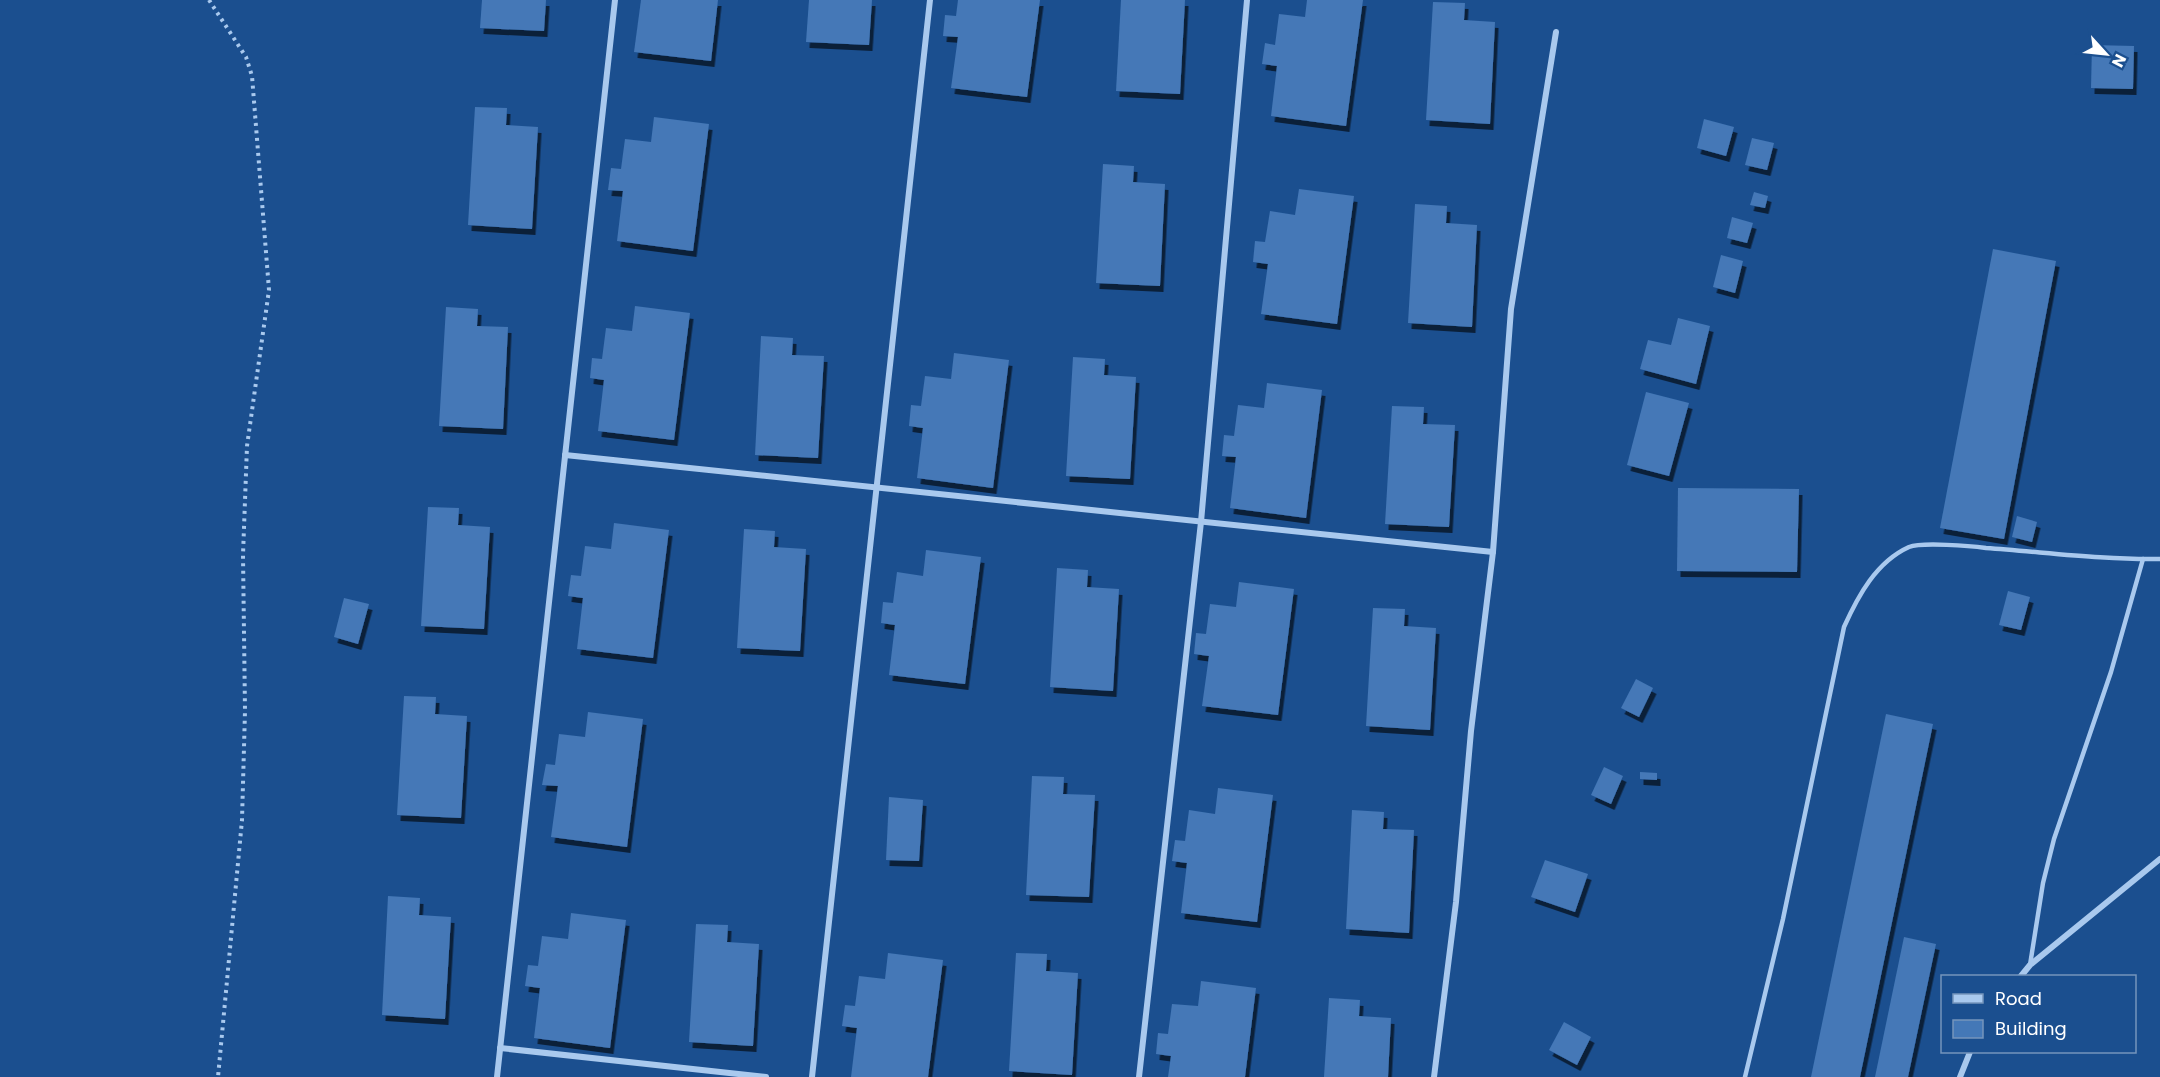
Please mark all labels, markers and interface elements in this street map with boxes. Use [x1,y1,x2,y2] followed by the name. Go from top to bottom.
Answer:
[2076,24,2136,84] north arrow
[2106,50,2132,71] text: N
[1941,975,2136,1053] legend
[1995,986,2042,1011] text: Road
[1995,1016,2067,1041] text: Building

